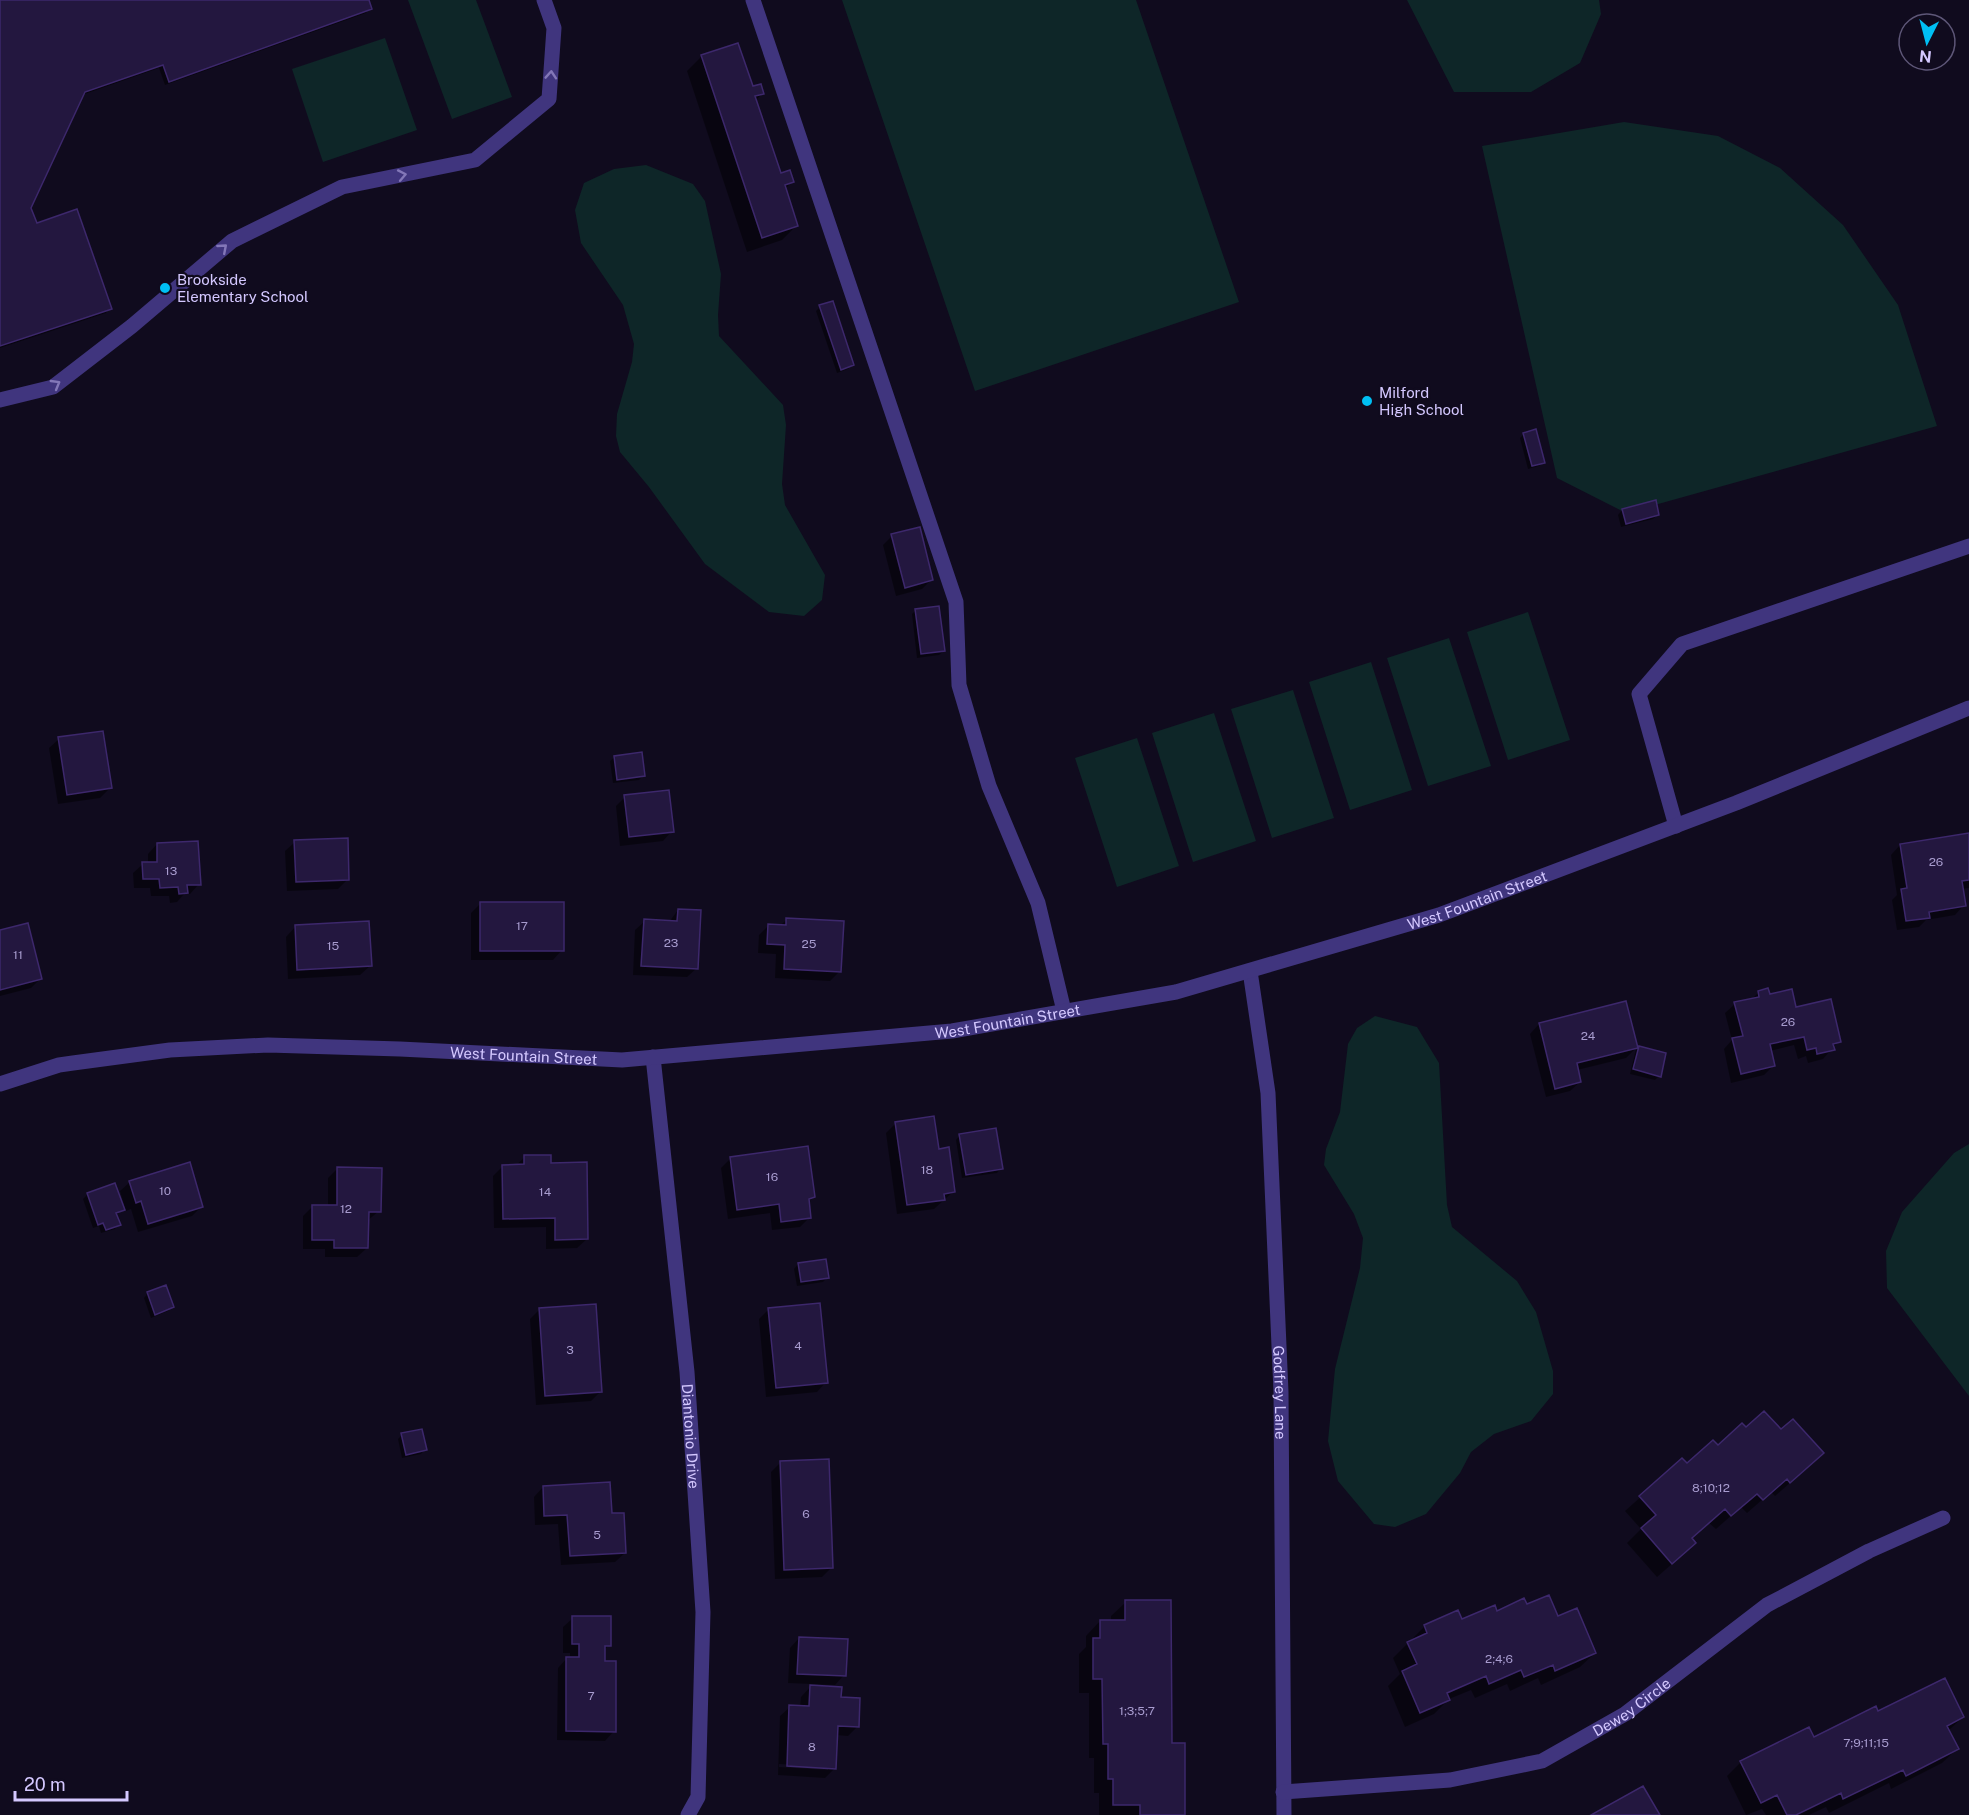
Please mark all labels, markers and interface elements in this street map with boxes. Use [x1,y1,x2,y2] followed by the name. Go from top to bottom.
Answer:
[1897,12,1957,72] north arrow
[1918,46,1933,67] text: N
[544,70,557,79] one-way arrow
[397,169,407,182] one-way arrow
[216,244,227,255] one-way arrow
[177,271,309,305] place label: Brookside Elementary School
[158,281,172,295] marker: Brookside Elementary School
[49,380,60,391] one-way arrow
[1379,384,1464,418] place label: Milford High School
[1360,394,1374,408] marker: Milford High School
[1929,855,1943,869] house number: 26
[165,864,177,878] house number: 13
[1405,867,1549,932] street label: West Fountain Street
[516,919,528,933] house number: 17
[664,936,678,950] house number: 23
[802,937,817,951] house number: 25
[327,939,340,953] house number: 15
[13,948,23,962] house number: 11
[934,1000,1082,1041] street label: West Fountain Street
[1781,1015,1795,1029] house number: 26
[1581,1029,1596,1043] house number: 24
[450,1043,598,1067] street label: West Fountain Street
[921,1163,934,1177] house number: 18
[766,1170,778,1184] house number: 16
[159,1184,171,1198] house number: 10
[539,1185,552,1199] house number: 14
[340,1202,352,1216] house number: 12
[794,1339,802,1353] house number: 4
[566,1343,574,1357] house number: 3
[1270,1345,1290,1439] street label: Godfrey Lane
[679,1383,703,1489] street label: Diantonio Drive
[1692,1481,1730,1495] house number: 8;10;12
[802,1507,810,1521] house number: 6
[593,1528,601,1542] house number: 5
[1485,1652,1513,1666] house number: 2;4;6
[1589,1674,1674,1739] street label: Dewey Circle
[587,1689,595,1703] house number: 7
[1119,1704,1155,1718] house number: 1;3;5;7
[1843,1736,1889,1750] house number: 7;9;11;15
[808,1740,816,1754] house number: 8
[15,1764,128,1802] scale bar
[24,1774,66,1795] text: 20 m

